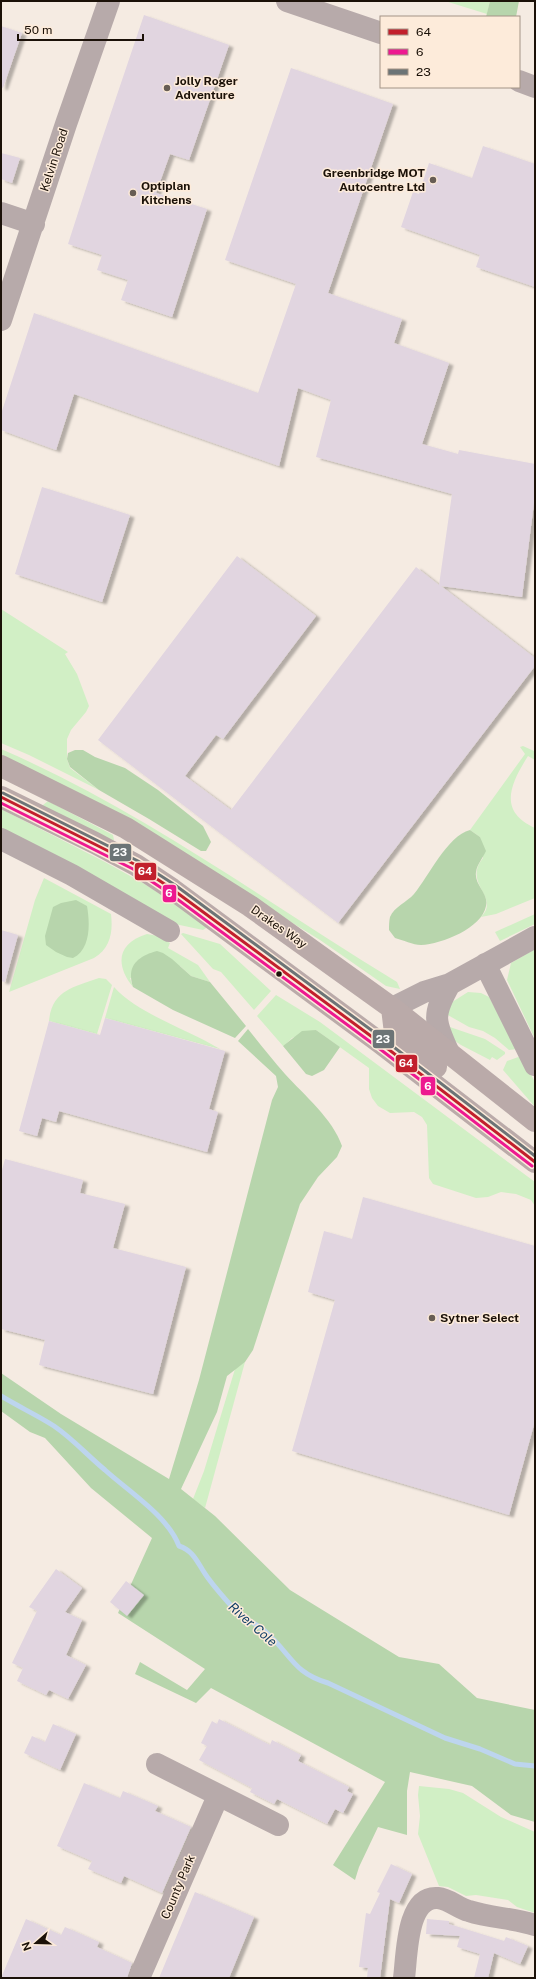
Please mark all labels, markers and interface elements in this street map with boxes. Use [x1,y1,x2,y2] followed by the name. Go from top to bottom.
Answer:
[18,16,143,42] scale bar
[380,16,520,88] legend
[24,23,52,37] text: 50 m
[416,25,431,39] text: 64
[416,45,423,59] text: 6
[416,65,431,79] text: 23
[175,74,238,102] place label: Jolly Roger Adventure
[162,83,172,93] marker: Jolly Roger Adventure
[37,127,71,193] street label: Kelvin Road
[323,166,426,194] place label: Greenbridge MOT Autocentre Ltd
[428,175,438,185] marker: Greenbridge MOT Autocentre Ltd
[141,179,192,207] place label: Optiplan Kitchens
[128,188,138,198] marker: Optiplan Kitchens
[109,843,132,862] line badge: 23
[113,846,127,858] text: 23
[134,862,157,881] line badge: 64
[138,865,152,877] text: 64
[162,884,177,903] line badge: 6
[165,887,173,899] text: 6
[248,903,310,952] street label: Drakes Way
[274,969,284,979] unlabelled marker
[372,1029,395,1049] line badge: 23
[376,1033,390,1045] text: 23
[395,1054,418,1073] line badge: 64
[399,1057,413,1069] text: 64
[420,1076,436,1096] line badge: 6
[424,1080,432,1092] text: 6
[440,1311,519,1325] place label: Sytner Select
[427,1313,437,1323] marker: Sytner Select
[225,1599,280,1649] water label: River Cole
[158,1853,198,1921] street label: County Park
[16,1923,56,1963] north arrow
[19,1940,34,1953] text: N

